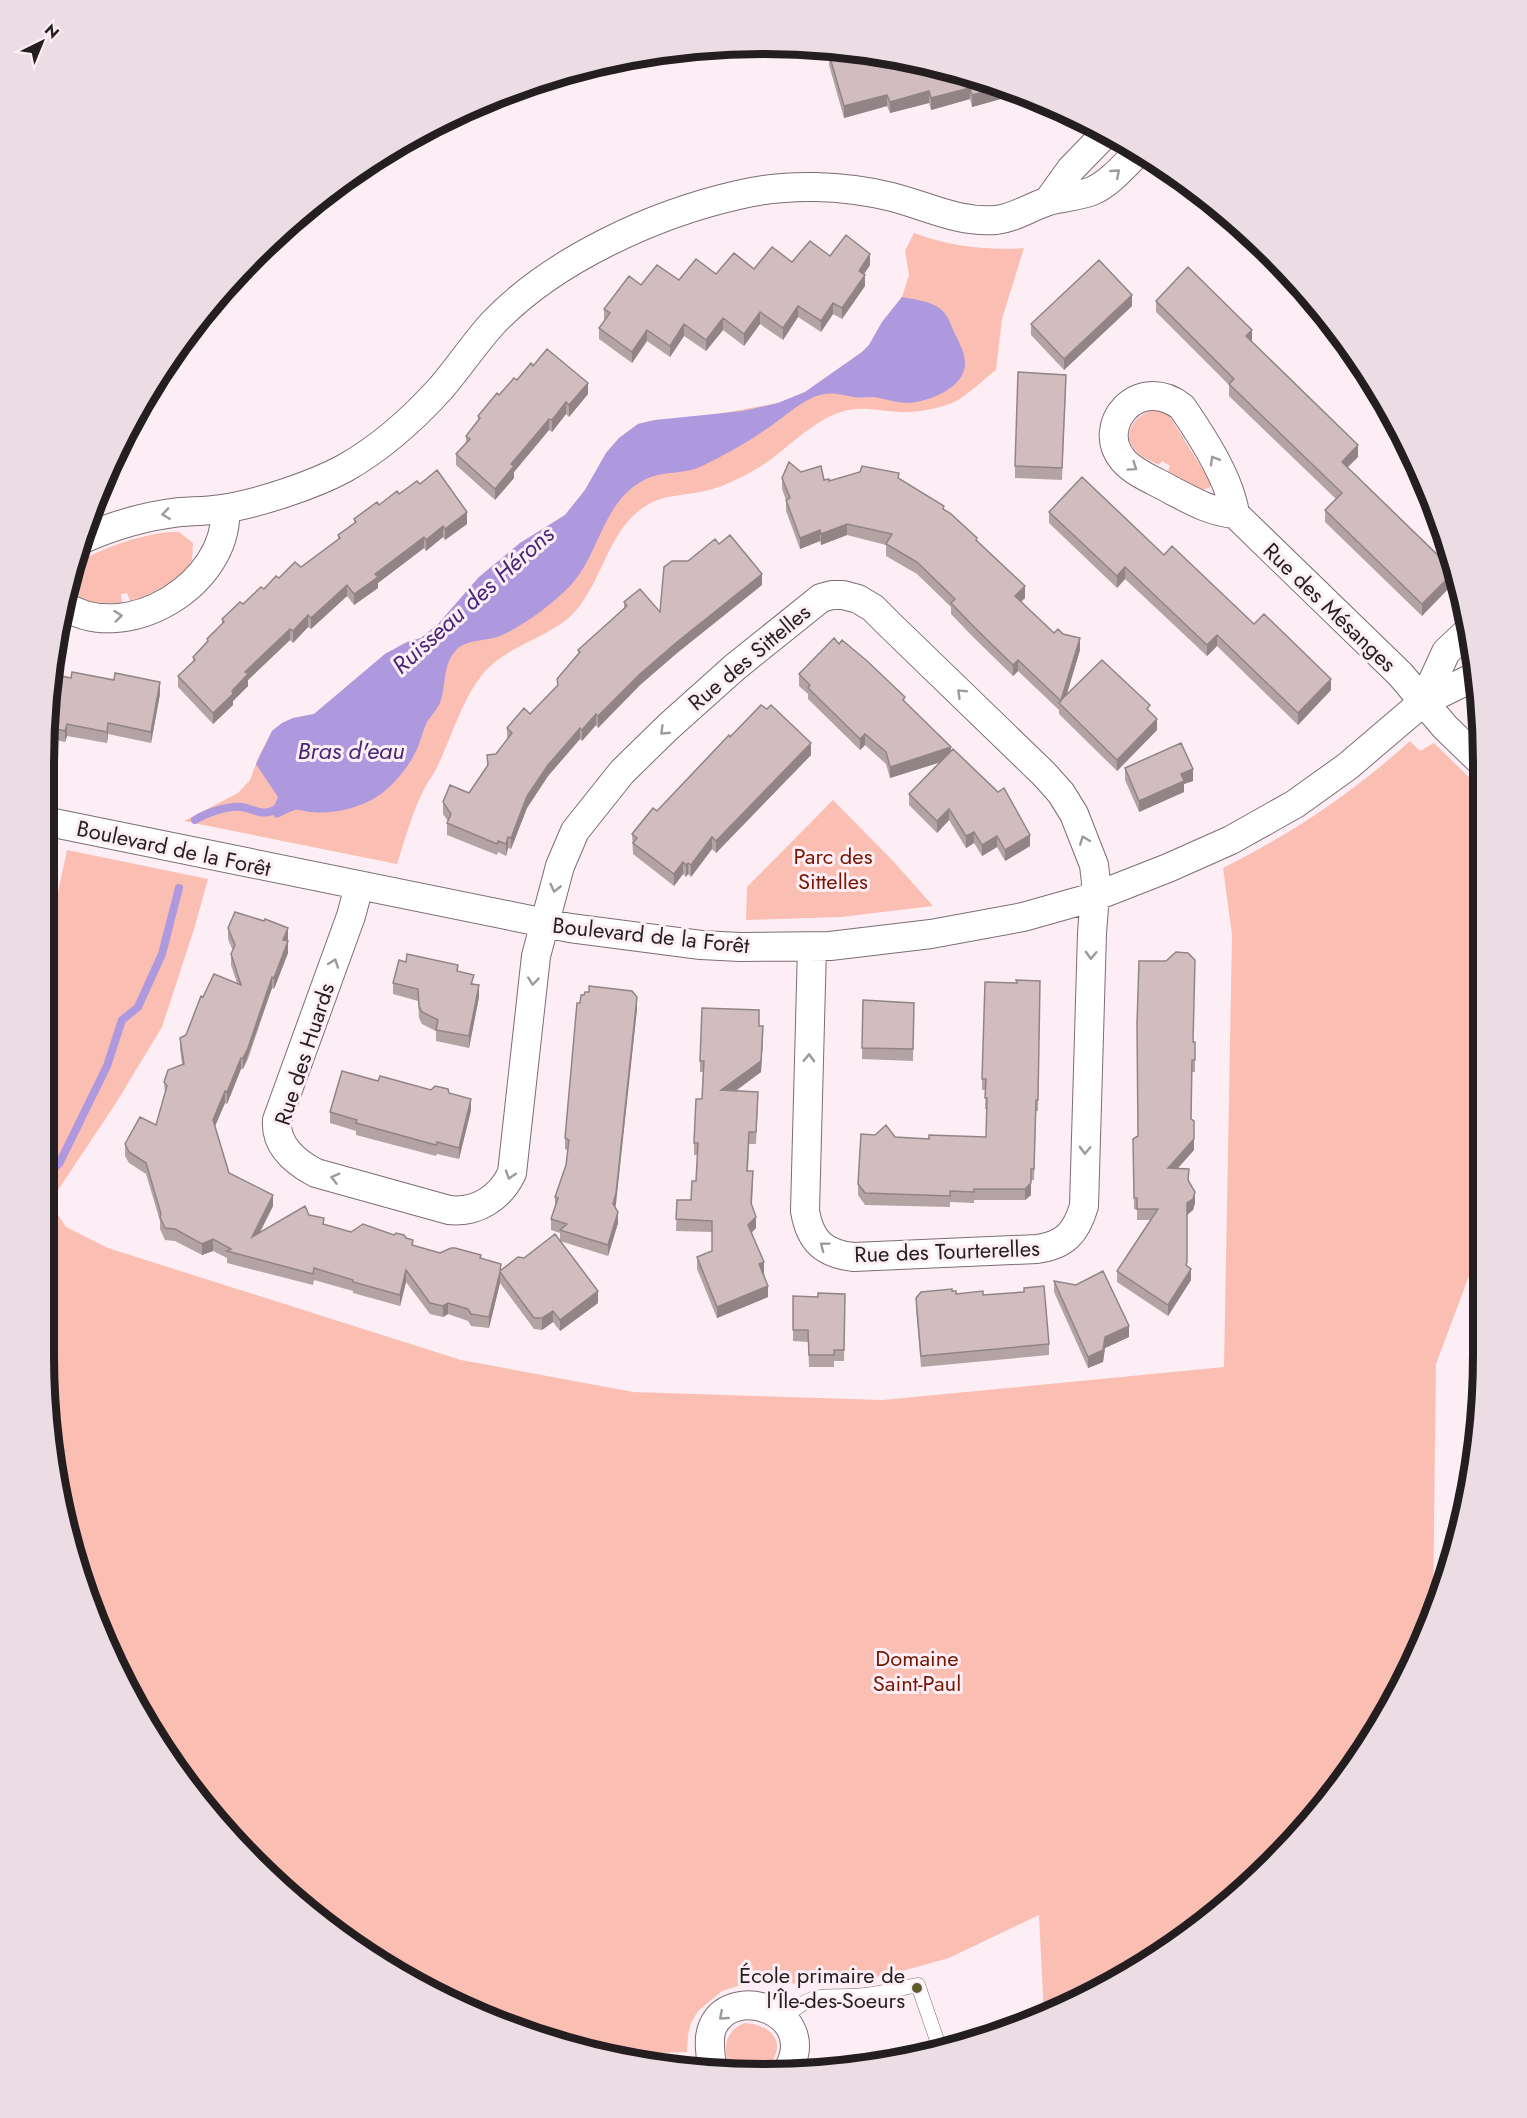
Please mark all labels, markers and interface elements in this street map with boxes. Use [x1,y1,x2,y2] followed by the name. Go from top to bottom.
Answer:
[12,12,72,72] north arrow
[39,19,64,44] text: N
[1109,169,1120,180] one-way arrow
[1210,456,1221,466] one-way arrow
[1127,460,1138,471] one-way arrow
[162,507,171,519] one-way arrow
[384,517,562,682] water label: Ruisseau des Hérons
[1256,535,1404,679] street label: Rue des Mésanges
[681,596,817,718] street label: Rue des Sittelles
[114,611,123,623] one-way arrow
[957,689,967,700] one-way arrow
[660,724,670,735] one-way arrow
[297,733,405,768] water label: Bras d'eau
[74,812,275,884] street label: Boulevard de la Forêt
[1079,836,1092,846] one-way arrow
[793,840,873,897] park label: Parc des Sittelles
[549,883,562,893] one-way arrow
[551,909,752,961] street label: Boulevard de la Forêt
[1085,951,1098,960] one-way arrow
[326,958,339,969] one-way arrow
[527,977,540,986] one-way arrow
[266,979,342,1129] street label: Rue des Huards
[803,1053,815,1062] one-way arrow
[1079,1146,1092,1155] one-way arrow
[505,1169,517,1179] one-way arrow
[330,1173,341,1185] one-way arrow
[854,1232,1041,1270] street label: Rue des Tourterelles
[820,1242,831,1253] one-way arrow
[873,1642,961,1699] park label: Domaine Saint-Paul
[739,1959,905,2016] place label: École primaire de l'Île-des-Soeurs
[910,1981,924,1995] marker: École primaire de l'Île-des-Soeurs
[719,2009,730,2020] one-way arrow

